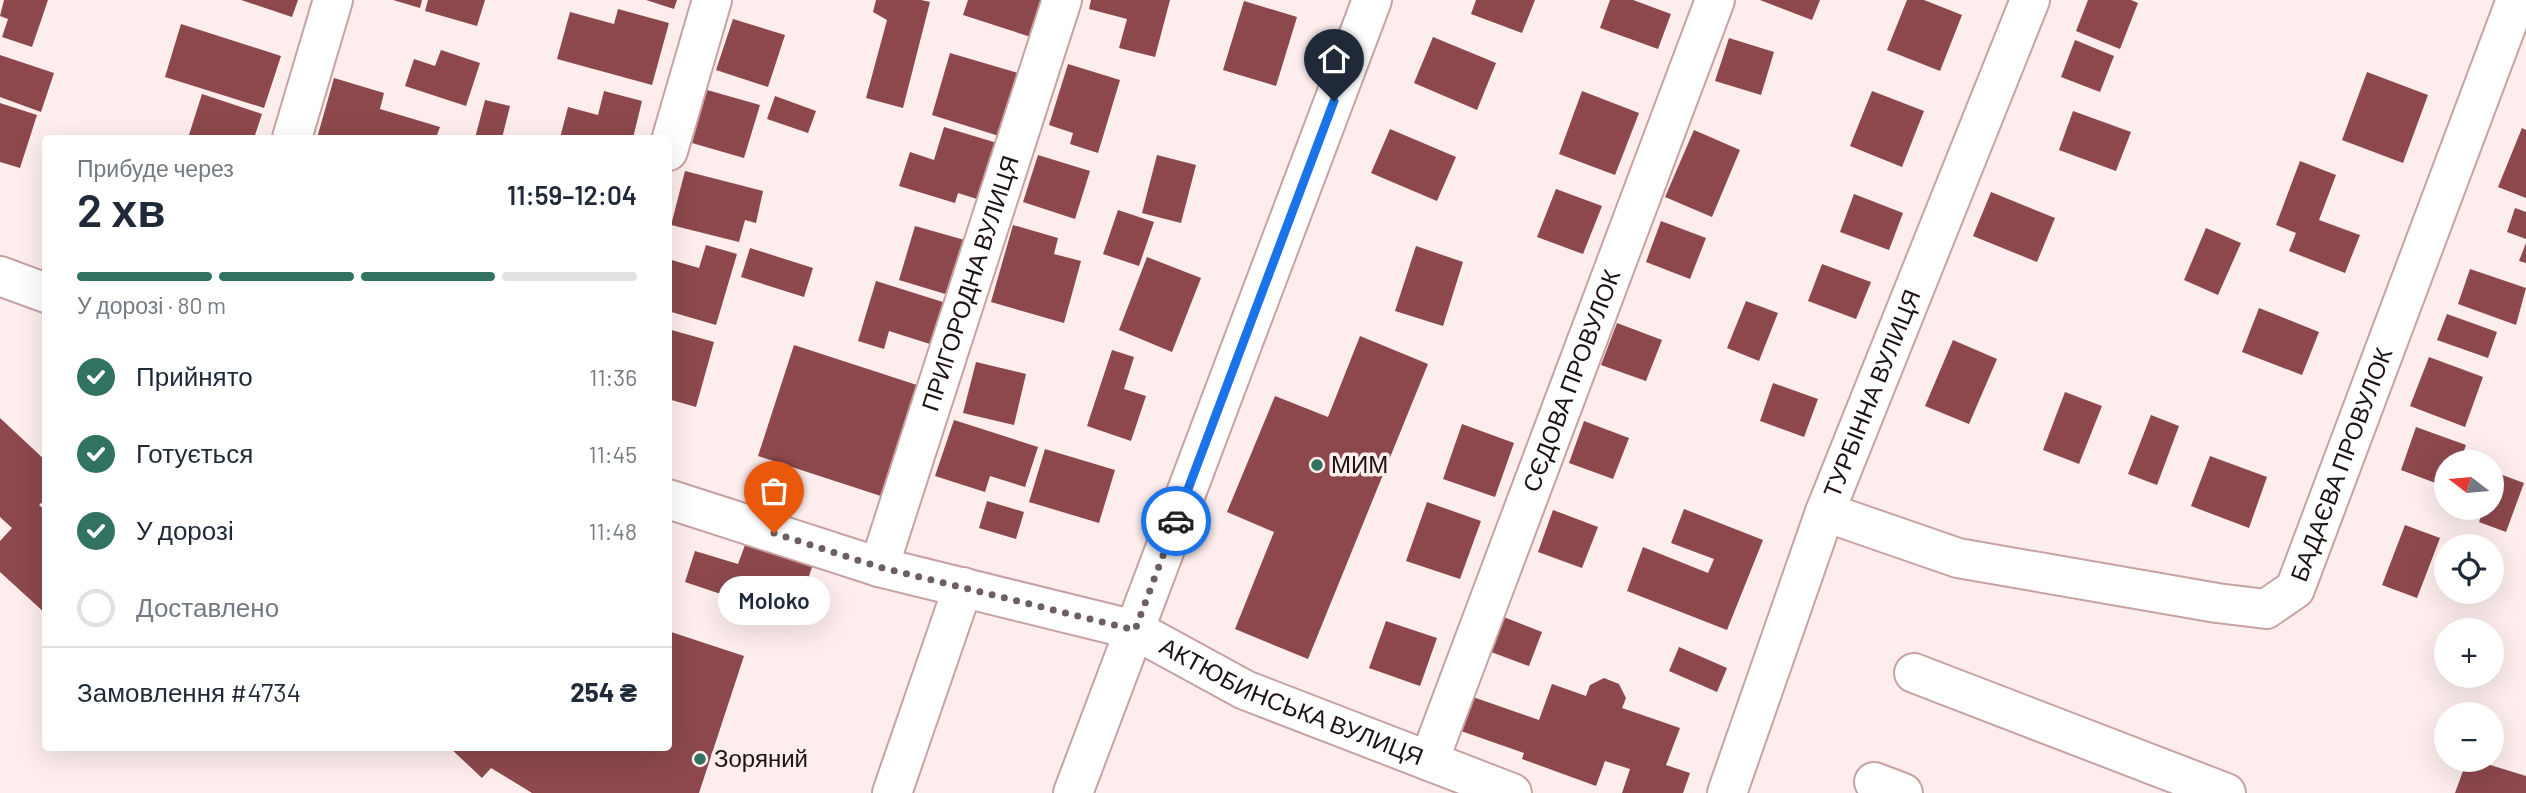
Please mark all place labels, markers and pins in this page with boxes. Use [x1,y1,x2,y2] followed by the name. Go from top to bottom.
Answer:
[1304,29,1364,101] pin
[1331,449,1388,478] place label: МИМ
[1309,457,1325,473] marker: МИМ
[744,461,804,533] pin
[718,575,830,624] callout: Moloko
[714,743,808,772] place label: Зоряний
[692,751,708,767] marker: Зоряний

